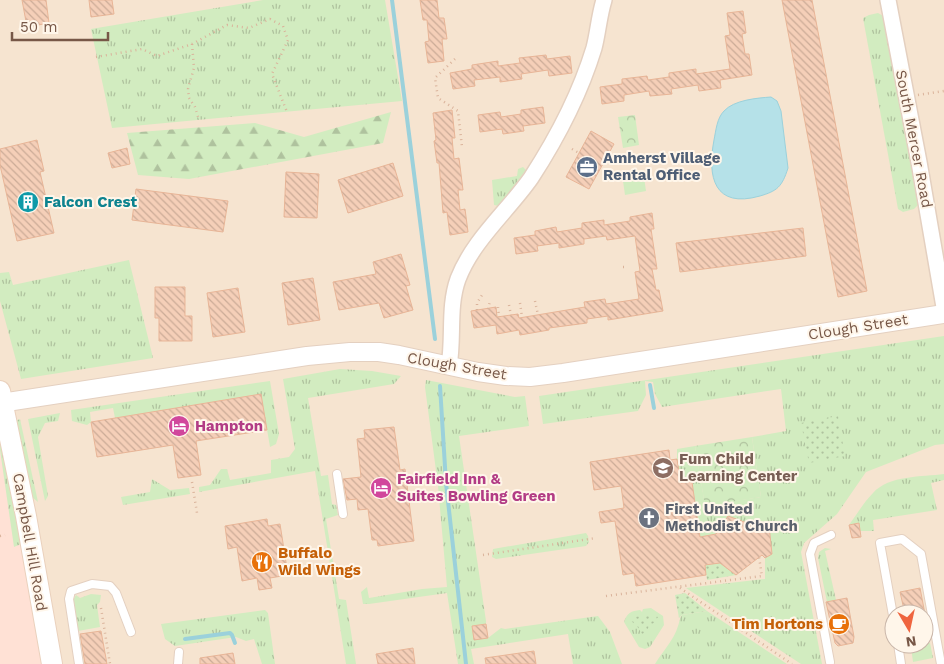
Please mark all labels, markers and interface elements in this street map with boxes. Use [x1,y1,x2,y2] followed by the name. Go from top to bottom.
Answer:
[12,10,109,42] scale bar
[20,18,57,36] text: 50 m
[892,68,936,210] street label: South Mercer Road
[603,149,721,184] place label: Amherst Village Rental Office
[575,155,599,179] office icon: Amherst Village Rental Office
[16,190,40,214] building icon: Falcon Crest
[44,193,137,211] place label: Falcon Crest
[807,310,910,344] street label: Clough Street
[406,348,509,384] street label: Clough Street
[167,414,191,438] hotel icon: Hampton
[195,417,263,435] place label: Hampton
[679,450,798,485] place label: Fum Child Learning Center
[651,456,675,480] school or university icon: Fum Child Learning Center
[397,470,556,505] place label: Fairfield Inn & Suites Bowling Green
[9,472,51,612] street label: Campbell Hill Road
[369,476,393,500] hotel icon: Fairfield Inn & Suites Bowling Green
[665,500,798,535] place label: First United Methodist Church
[637,506,661,530] church icon: First United Methodist Church
[278,544,361,579] place label: Buffalo Wild Wings
[250,550,274,574] restaurant icon: Buffalo Wild Wings
[884,604,934,654] north arrow
[827,612,851,636] cafe icon: Tim Hortons
[731,615,823,633] place label: Tim Hortons
[905,633,917,651] text: N

